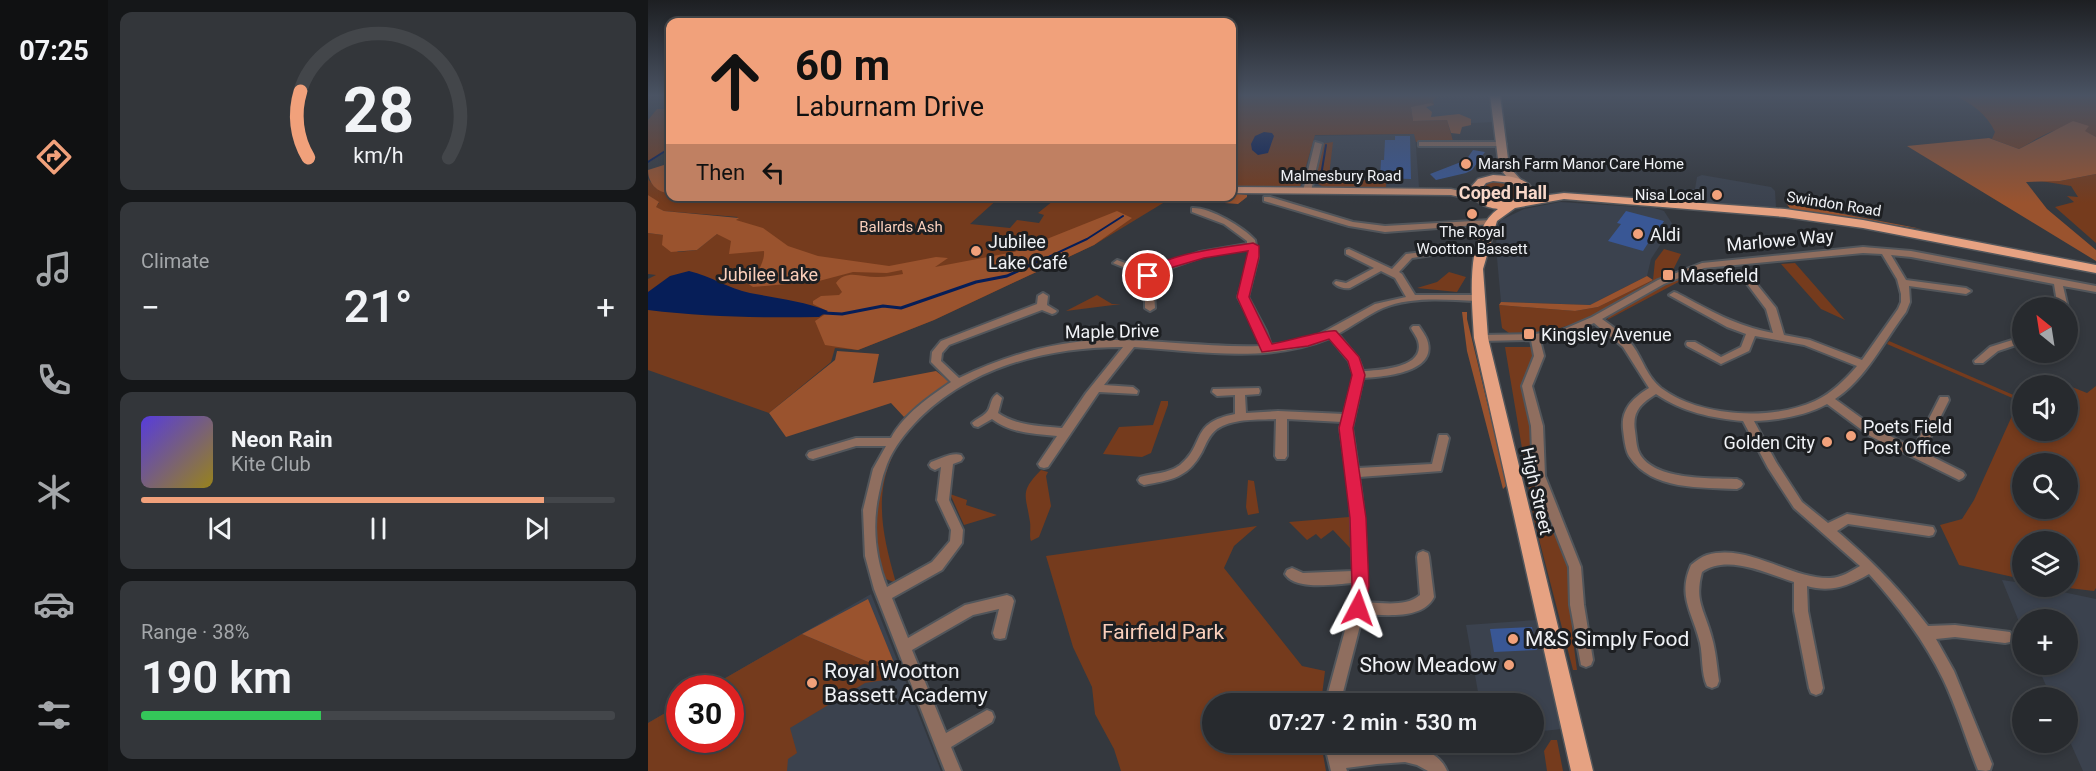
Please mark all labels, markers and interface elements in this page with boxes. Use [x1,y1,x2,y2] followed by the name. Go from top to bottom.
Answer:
[19,35,89,67] text: 07:25
[795,41,890,90] text: 60 m
[696,42,774,120] icon: ahead
[342,74,414,147] text: 28
[795,91,984,123] text: Laburnam Drive
[33,136,75,178] icon: directions
[353,143,403,168] text: km/h
[1478,155,1684,173] place label: Marsh Farm Manor Care Home
[757,156,790,189] icon: left
[1459,157,1473,171] marker: Marsh Farm Manor Care Home
[696,160,745,185] text: Then
[1281,167,1401,185] street label: Malmesbury Road
[1459,182,1547,203] district label: Coped Hall
[1635,186,1705,204] place label: Nisa Local
[1710,188,1724,202] marker: Nisa Local
[1785,188,1883,220] street label: Swindon Road
[1465,207,1479,221] marker: The Royal Wootton Bassett
[859,218,943,236] park label: Ballards Ash
[1416,223,1528,258] place label: The Royal Wootton Bassett
[1650,224,1681,245] place label: Aldi
[1725,225,1835,255] street label: Marlowe Way
[1631,227,1645,241] marker: Aldi
[988,231,1068,273] place label: Jubilee Lake Café
[969,244,983,258] marker: Jubilee Lake Café
[33,248,75,290] icon: music
[141,249,209,273] text: Climate
[1122,250,1173,301] pin
[1131,259,1164,292] icon: arrive
[718,264,818,285] park label: Jubilee Lake
[1680,265,1758,286] place label: Masefield
[1661,268,1675,282] marker: Masefield
[344,280,412,333] text: 21°
[141,288,160,327] text: −
[596,288,615,327] text: +
[2012,297,2078,363] north arrow
[2012,297,2078,753] map controls
[1065,320,1159,342] street label: Maple Drive
[1541,324,1672,345] place label: Kingsley Avenue
[1522,327,1536,341] marker: Kingsley Avenue
[33,359,75,401] icon: phone
[2012,375,2078,441] button: sound
[1863,416,1952,458] place label: Poets Field Post Office
[231,427,333,452] text: Neon Rain
[1844,429,1858,443] marker: Poets Field Post Office
[1723,432,1815,453] place label: Golden City
[1820,435,1834,449] marker: Golden City
[1517,445,1557,537] street label: High Street
[231,452,311,476] text: Kite Club
[2012,453,2078,519] button: search
[33,471,75,513] icon: climate
[204,512,237,545] icon: previous
[362,512,395,545] icon: pause
[520,512,553,545] icon: next
[2012,531,2078,597] button: layers
[1326,576,1390,640] position arrow
[33,583,75,625] icon: car
[2012,609,2078,675] button: +
[141,620,249,644] text: Range · 38%
[1102,620,1224,644] park label: Fairfield Park
[1525,627,1689,651] place label: M&S Simply Food
[1506,632,1520,646] marker: M&S Simply Food
[141,651,292,704] text: 190 km
[1360,653,1497,677] place label: Show Meadow
[1502,658,1516,672] marker: Show Meadow
[824,659,988,707] place label: Royal Wootton Bassett Academy
[666,675,744,753] speed limit sign: 30
[805,676,819,690] marker: Royal Wootton Bassett Academy
[2012,687,2078,753] button: −
[33,694,75,736] icon: filters
[1269,710,1477,735] text: 07:27 · 2 min · 530 m

